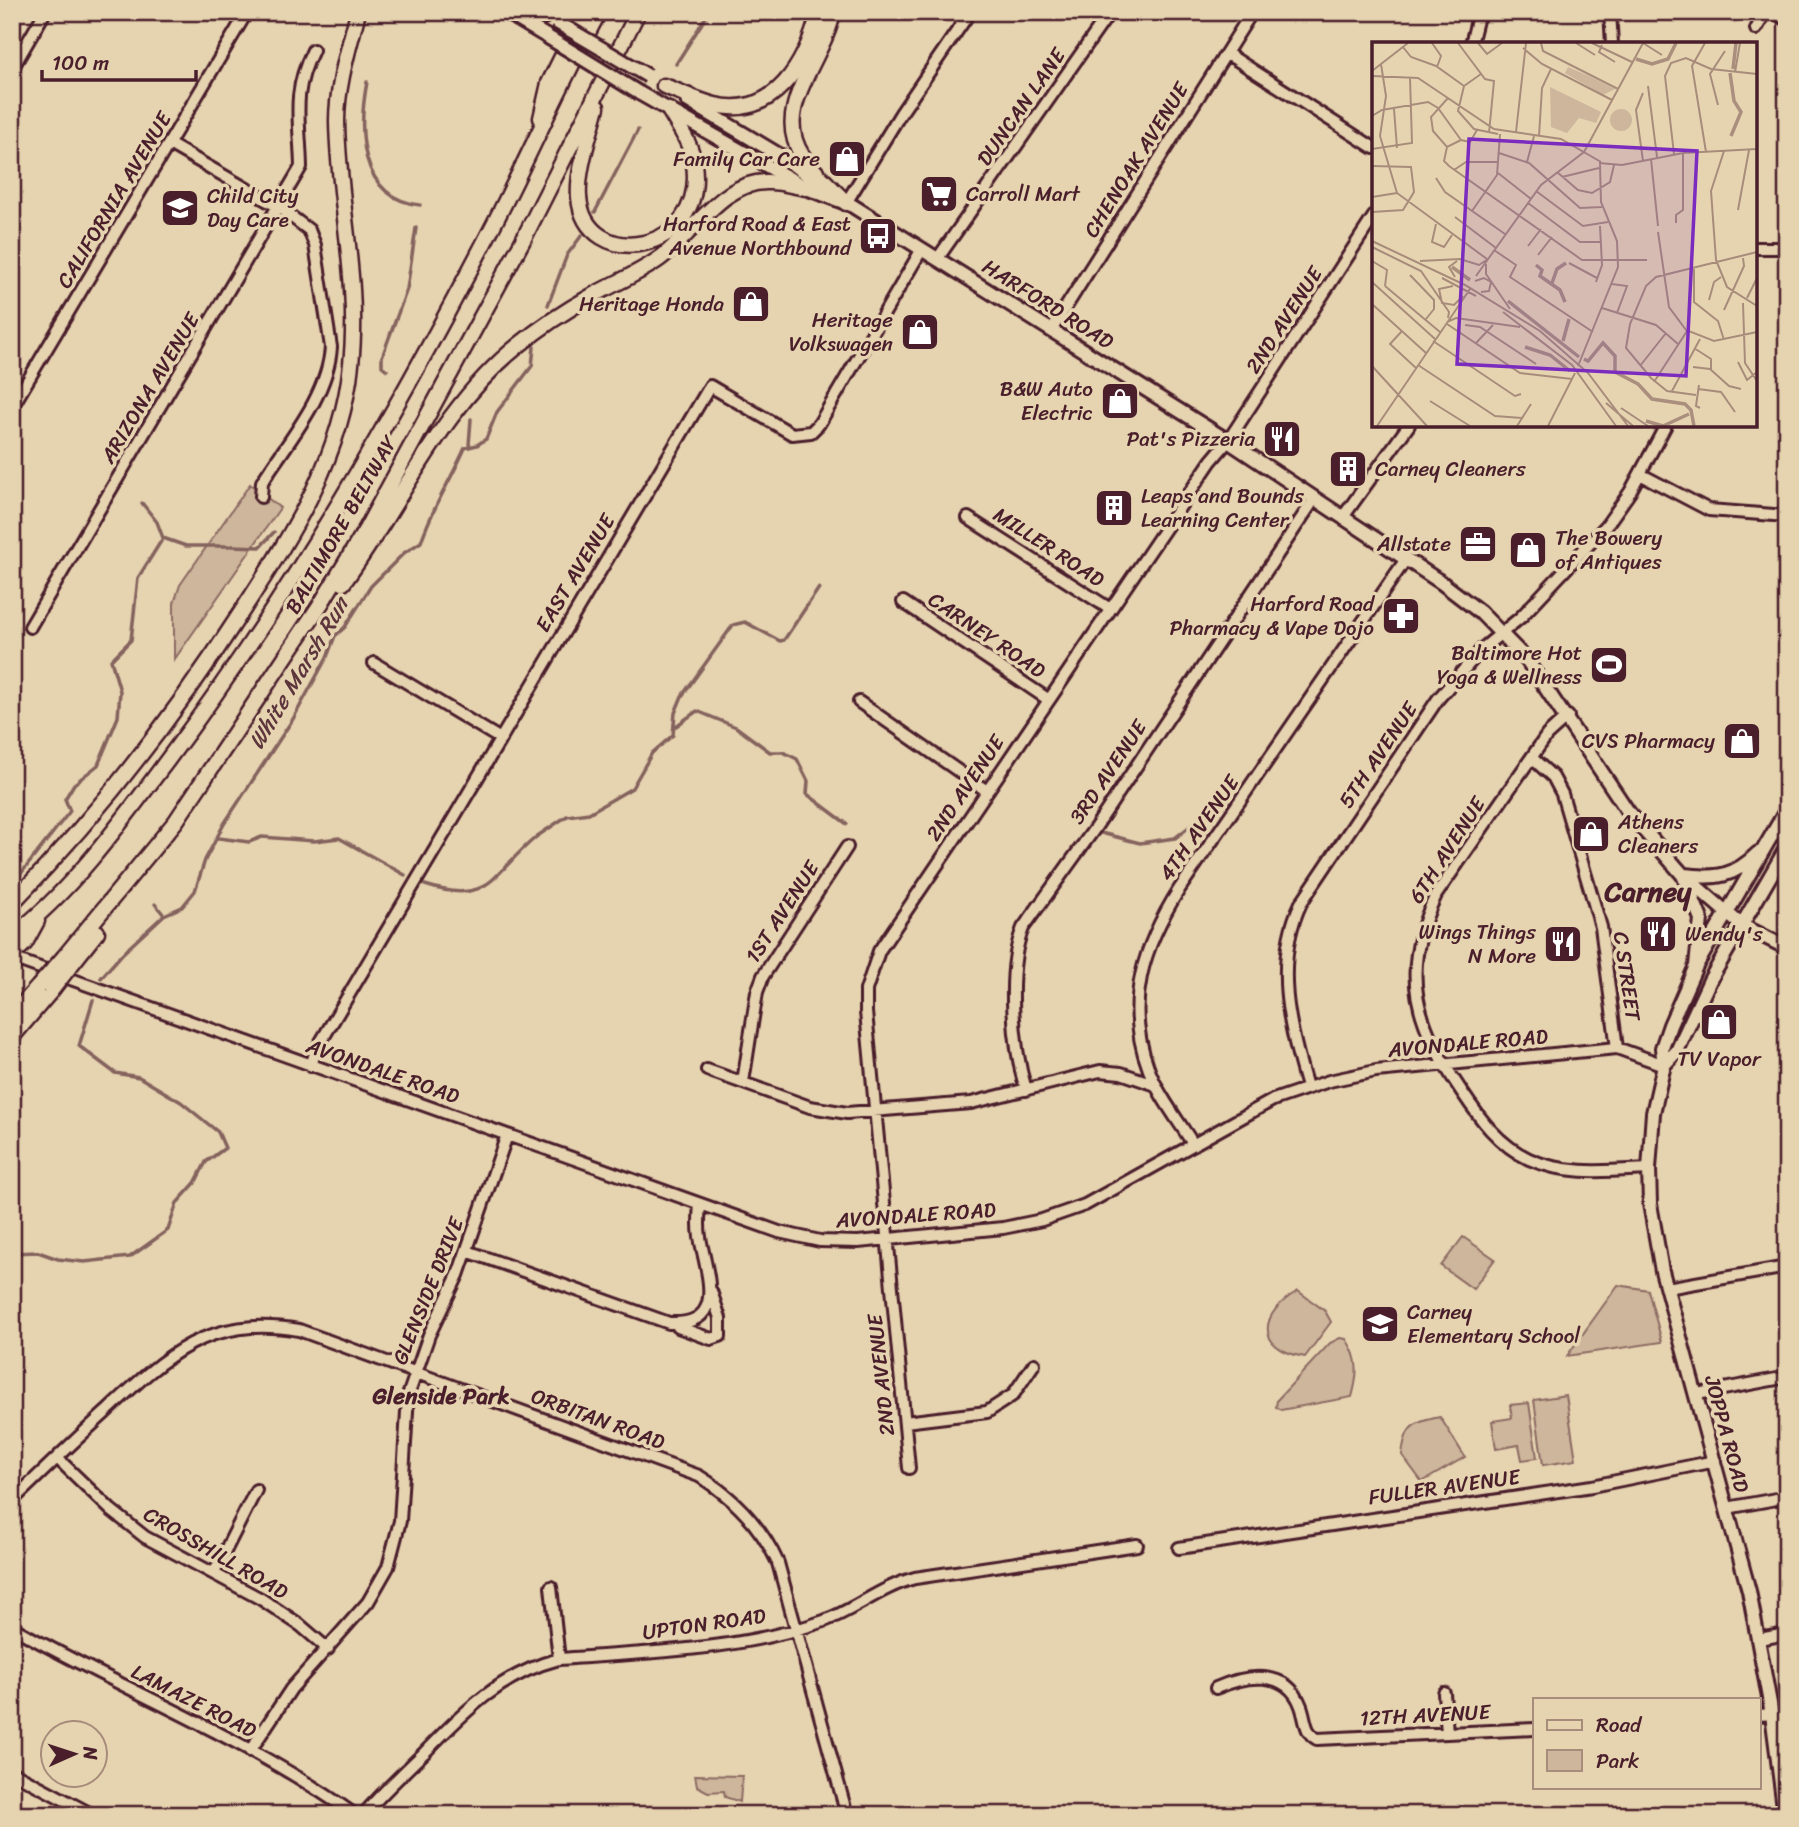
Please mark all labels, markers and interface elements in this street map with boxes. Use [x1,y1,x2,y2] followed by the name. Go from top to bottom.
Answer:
[42,38,196,82] scale bar
[966,39,1077,174] street label: DUNCAN LANE
[1372,42,1757,427] inset map
[52,44,109,82] text: 100 m
[1073,74,1200,245] street label: CHENOAK AVENUE
[46,103,183,296] street label: CALIFORNIA AVENUE
[826,138,868,180] shop icon: Family Car Care
[673,140,820,178] place label: Family Car Care
[918,173,960,215] supermarket icon: Carroll Mart
[966,175,1081,213] place label: Carroll Mart
[207,177,298,239] place label: Child City Day Care
[159,187,201,229] school or university icon: Child City Day Care
[663,205,853,267] place label: Harford Road & East Avenue Northbound
[857,215,899,257] bus stop icon: Harford Road & East Avenue Northbound
[974,248,1122,360] street label: HARFORD ROAD
[1235,257,1334,382] street label: 2ND AVENUE
[730,283,772,325] shop icon: Heritage Honda
[579,285,724,323] place label: Heritage Honda
[789,301,893,363] place label: Heritage Volkswagen
[89,304,211,472] street label: ARIZONA AVENUE
[899,311,941,353] shop icon: Heritage Volkswagen
[1000,370,1093,432] place label: B&W Auto Electric
[1099,380,1141,422] shop icon: B&W Auto Electric
[1261,418,1303,460] restaurant icon: Pat's Pizzeria
[1126,420,1255,458] place label: Pat's Pizzeria
[274,427,408,622] street label: BALTIMORE BELTWAY
[1327,448,1369,490] building icon: Carney Cleaners
[1375,450,1526,488] place label: Carney Cleaners
[1141,477,1304,539] place label: Leaps and Bounds Learning Center
[1093,487,1135,529] building icon: Leaps and Bounds Learning Center
[985,496,1113,598] street label: MILLER ROAD
[525,505,626,640] street label: EAST AVENUE
[1555,519,1662,581] place label: The Bowery of Antiques
[1457,523,1499,565] office icon: Allstate
[1376,525,1451,563] place label: Allstate
[1507,529,1549,571] shop icon: The Bowery of Antiques
[920,581,1054,689] street label: CARNEY ROAD
[1169,585,1376,647] place label: Harford Road Pharmacy & Vape Dojo
[237,587,362,757] water label: White Marsh Run
[1380,595,1422,637] pharmacy icon: Harford Road Pharmacy & Vape Dojo
[1437,634,1582,696] place label: Baltimore Hot Yoga & Wellness
[1588,644,1630,686] sports icon: Baltimore Hot Yoga & Wellness
[1328,693,1429,816] street label: 5TH AVENUE
[1059,711,1158,832] street label: 3RD AVENUE
[1721,720,1763,762] shop icon: CVS Pharmacy
[1582,722,1715,760] place label: CVS Pharmacy
[915,726,1016,849] street label: 2ND AVENUE
[1148,766,1250,889] street label: 4TH AVENUE
[1398,788,1497,911] street label: 6TH AVENUE
[1617,803,1698,865] place label: Athens Cleaners
[1570,813,1612,855] shop icon: Athens Cleaners
[734,852,830,971] street label: 1ST AVENUE
[1604,867,1692,916] district label: Carney
[1418,913,1536,975] place label: Wings Things N More
[1637,913,1679,955] restaurant icon: Wendy's
[1685,915,1763,953] place label: Wendy's
[1542,923,1584,965] restaurant icon: Wings Things N More
[1602,929,1652,1025] street label: C STREET
[1698,1001,1740,1043] shop icon: TV Vapor
[1386,1017,1550,1069] street label: AVONDALE ROAD
[300,1027,465,1115] street label: AVONDALE ROAD
[1678,1040,1762,1078] place label: TV Vapor
[834,1190,998,1240] street label: AVONDALE ROAD
[381,1210,475,1371] street label: GLENSIDE DRIVE
[1407,1293,1581,1355] place label: Carney Elementary School
[1359,1303,1401,1345] school or university icon: Carney Elementary School
[856,1311,906,1438] street label: 2ND AVENUE
[1693,1370,1761,1497] street label: JOPPA ROAD
[371,1376,510,1417] district label: Glenside Park
[526,1377,671,1461] street label: ORBITAN ROAD
[1366,1457,1524,1516] street label: FULLER AVENUE
[136,1496,296,1610] street label: CROSSHILL ROAD
[640,1596,769,1651] street label: UPTON ROAD
[124,1653,264,1749] street label: LAMAZE ROAD
[1359,1693,1493,1737] street label: 12TH AVENUE
[1533,1698,1760,1788] legend
[1596,1706,1643,1744] text: Road
[38,1718,108,1788] north arrow
[1596,1742,1639,1780] text: Park
[74,1745,107,1761] text: N

